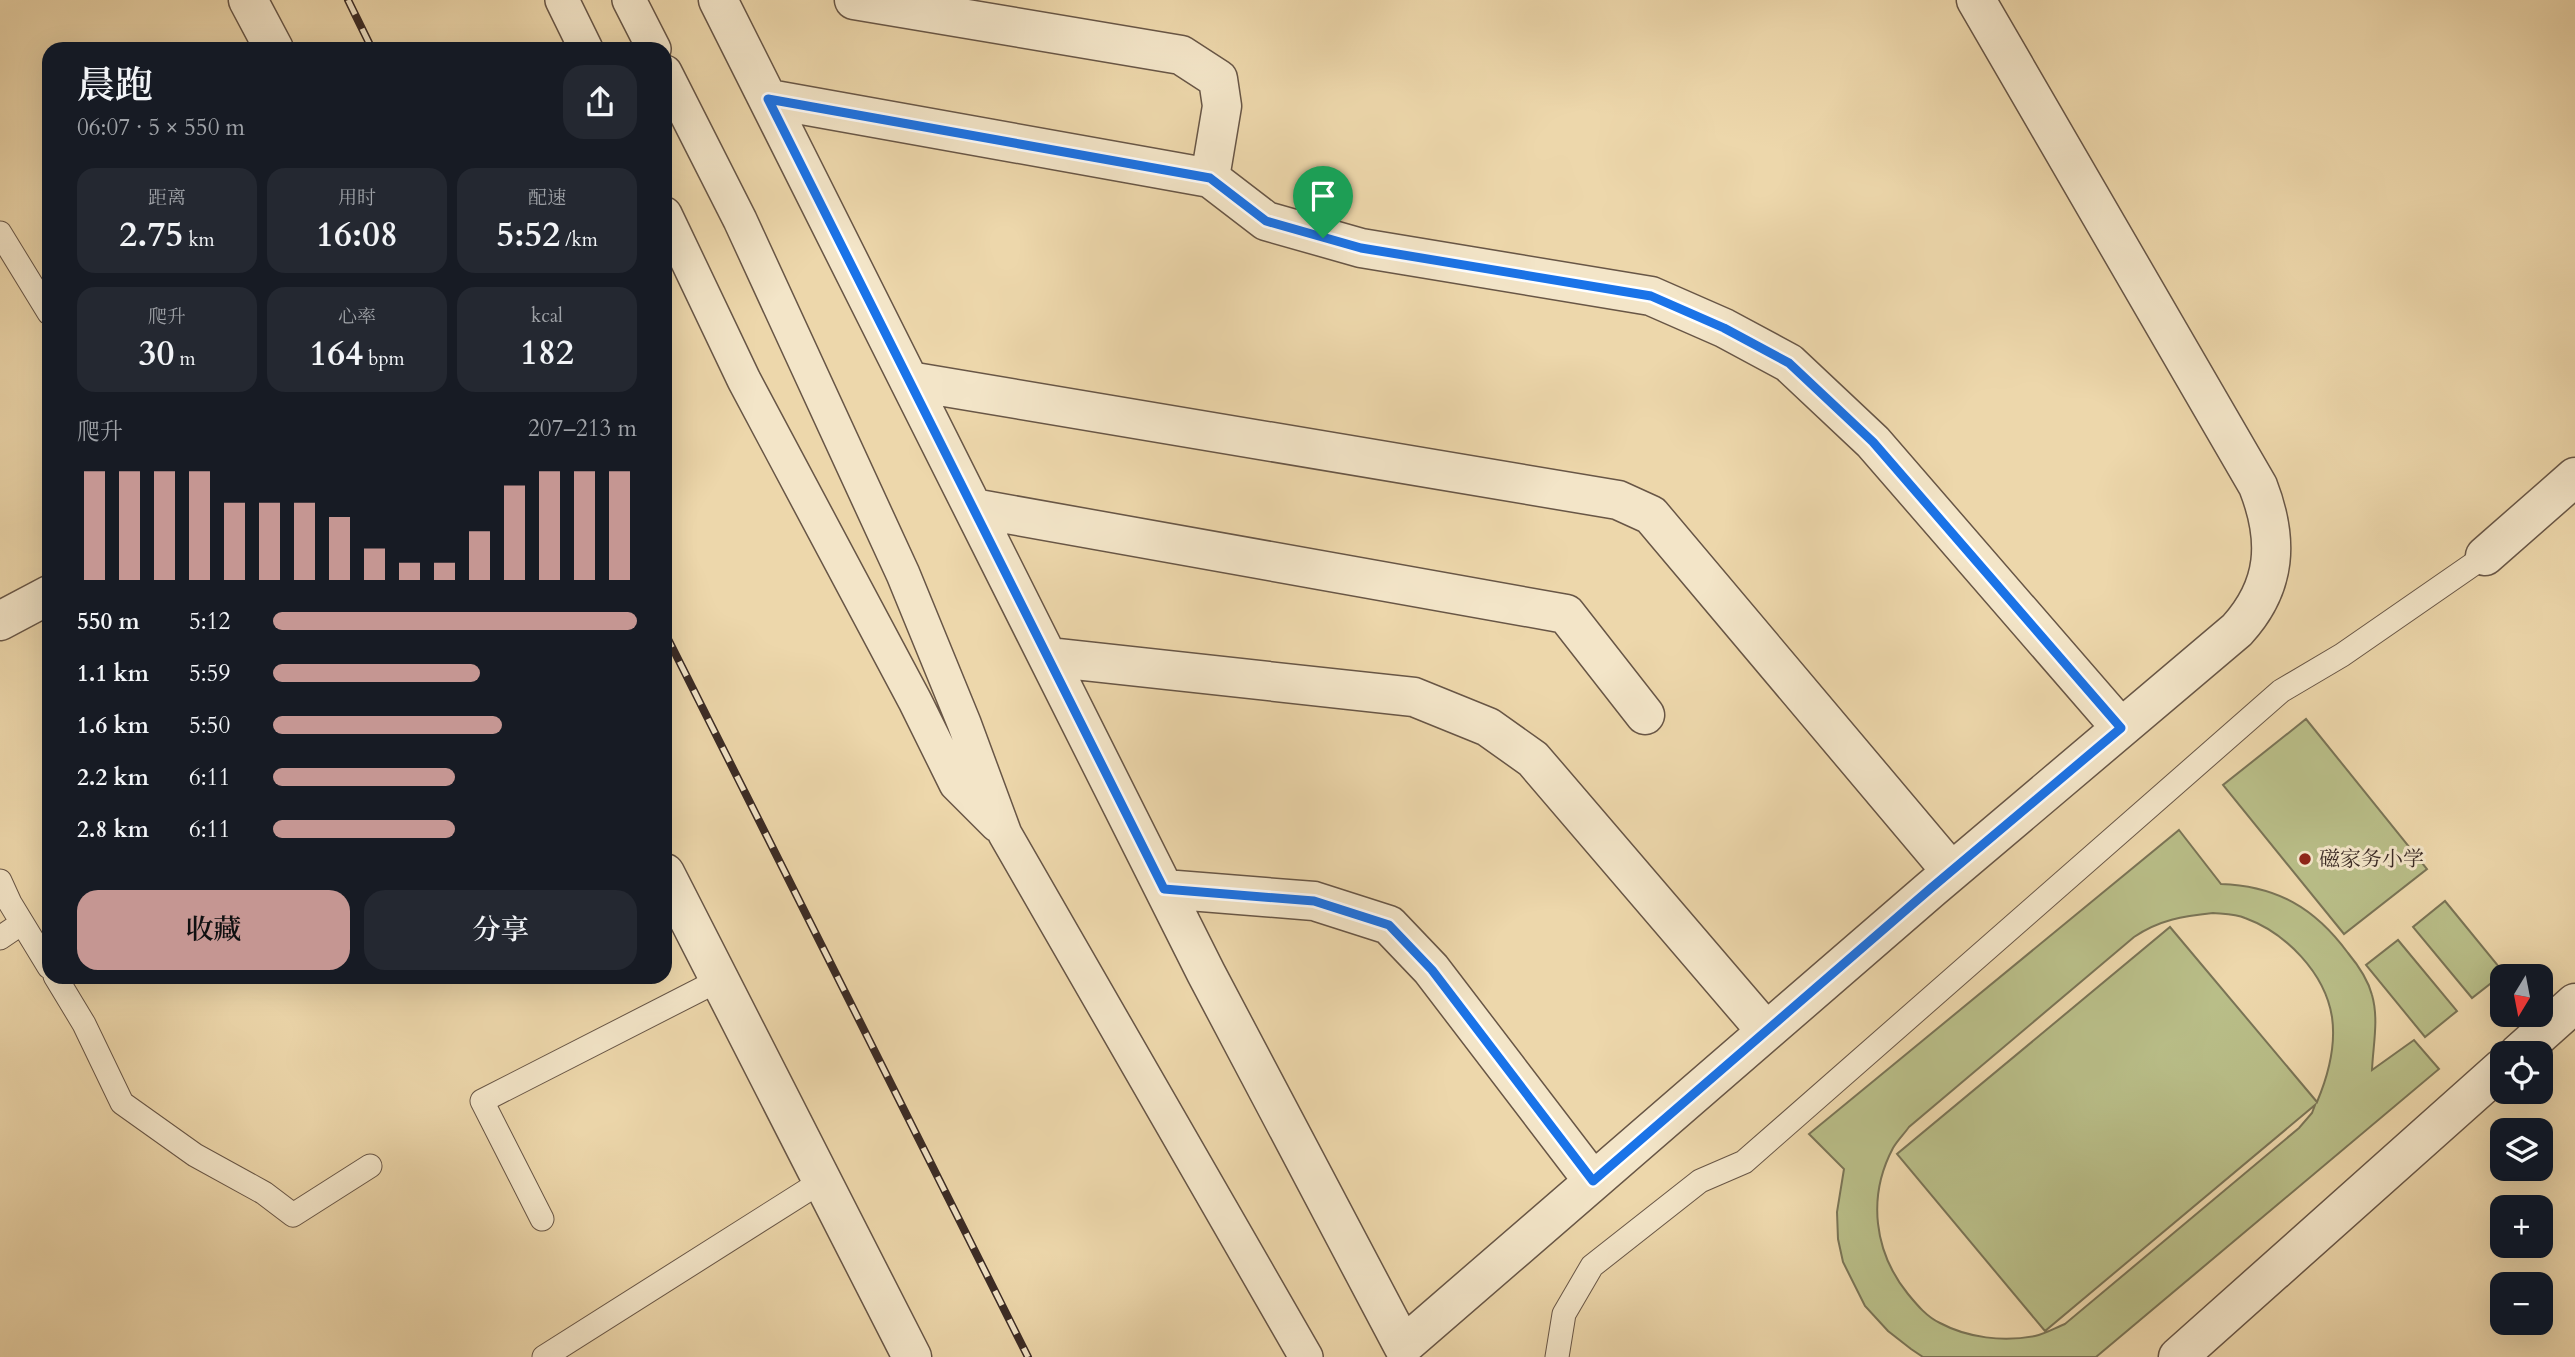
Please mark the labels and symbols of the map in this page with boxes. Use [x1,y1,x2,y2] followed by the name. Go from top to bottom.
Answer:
[1293,166,1353,238] pin
[2319,845,2424,874] place label: 磁家务小学
[2297,851,2313,867] marker: 磁家务小学
[2490,964,2553,1027] north arrow

